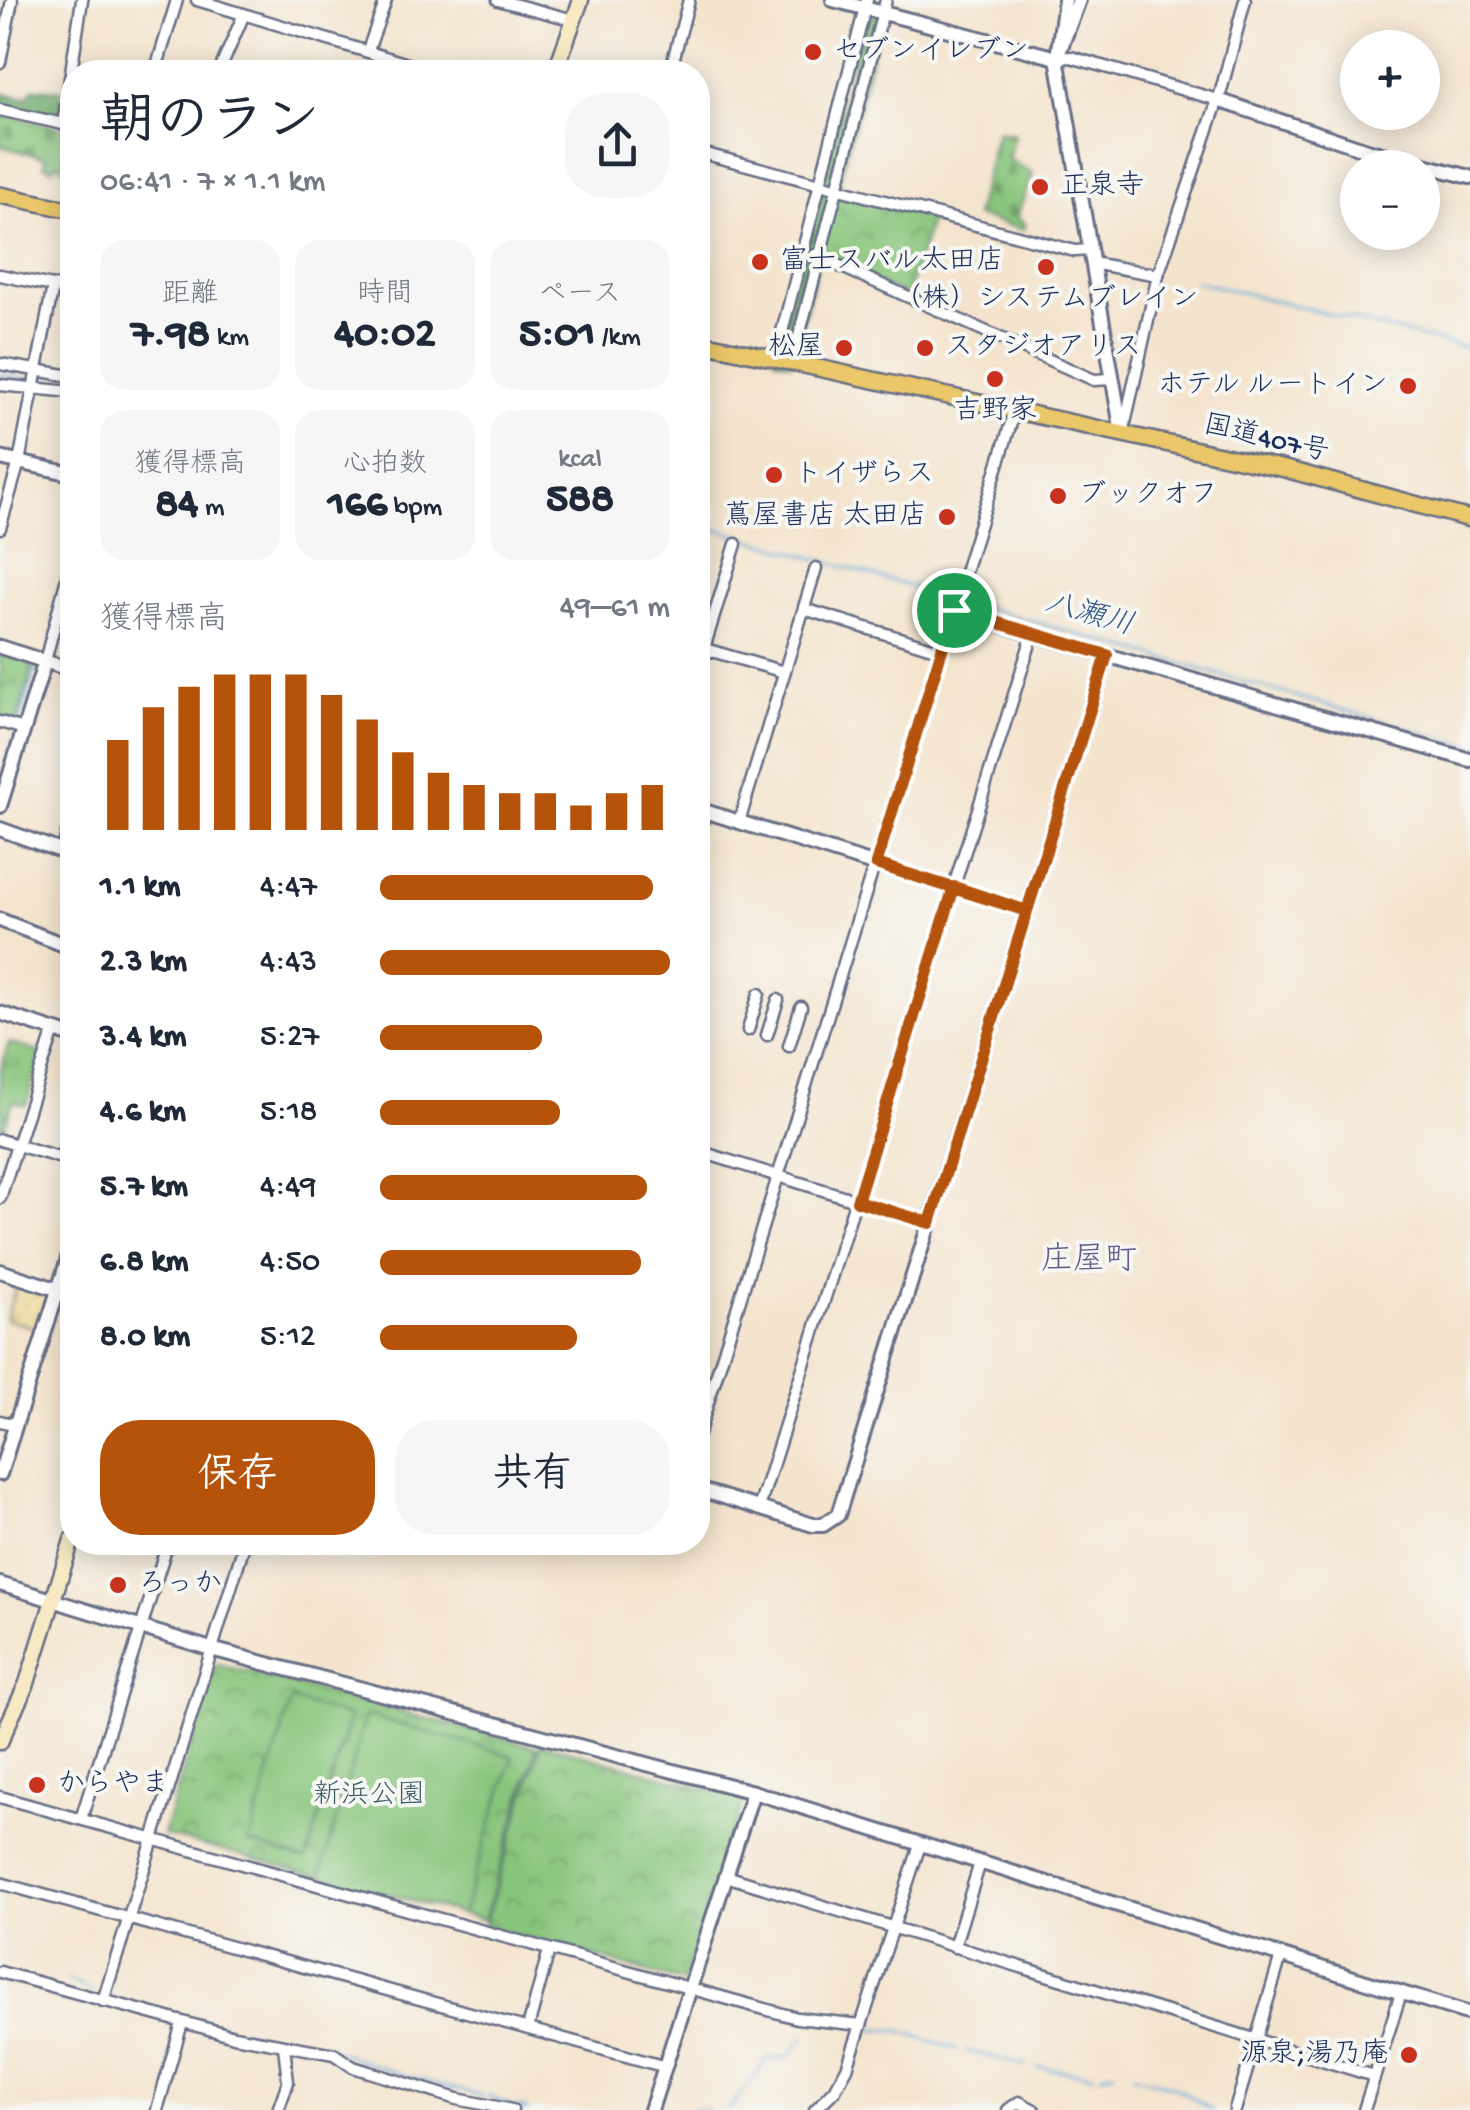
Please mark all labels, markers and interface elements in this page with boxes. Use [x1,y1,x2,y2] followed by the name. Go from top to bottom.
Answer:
[1340,30,1440,250] map controls
[1340,30,1440,130] button: +
[833,35,1029,69] place label: セブンイレブン
[802,41,824,63] marker: セブンイレブン
[565,93,670,198] button: share
[100,94,320,158] text: 朝のラン
[1340,150,1440,250] button: −
[100,164,325,202] text: 06:41 · 7 × 1.1 km
[1060,170,1144,204] place label: 正泉寺
[1029,176,1051,198] marker: 正泉寺
[780,245,1004,279] place label: 富士スバル太田店
[749,251,771,273] marker: 富士スバル太田店
[1035,256,1057,278] marker: （株）システムブレイン
[162,279,218,312] text: 距離
[357,279,413,312] text: 時間
[539,279,621,312] text: ペース
[893,283,1199,317] place label: （株）システムブレイン
[131,312,210,361] text: 7.98
[334,312,436,361] text: 40:02
[519,312,595,361] text: 5:01
[210,322,249,355] text: km
[595,322,641,355] text: /km
[768,331,824,365] place label: 松屋
[945,332,1142,365] place label: スタジオアリス
[833,337,855,359] marker: 松屋
[914,337,936,359] marker: スタジオアリス
[984,368,1006,390] marker: 吉野家
[1157,370,1388,403] place label: ホテル ルートイン
[1397,375,1419,397] marker: ホテル ルートイン
[953,395,1037,429] place label: 吉野家
[1200,409,1332,470] street label: 国道407号
[558,444,602,477] text: kcal
[134,449,246,482] text: 獲得標高
[343,449,427,482] text: 心拍数
[794,459,934,492] place label: トイザらス
[763,464,785,486] marker: トイザらス
[546,477,614,526] text: 588
[1078,479,1218,513] place label: ブックオフ
[155,482,198,531] text: 84
[328,482,387,531] text: 166
[1047,485,1069,507] marker: ブックオフ
[198,492,225,525] text: m
[387,492,442,525] text: bpm
[724,499,927,534] place label: 蔦屋書店 太田店
[936,506,958,528] marker: 蔦屋書店 太田店
[912,568,997,653] pin
[927,583,982,638] icon: arrive
[1041,586,1137,645] water label: 八瀬川
[560,590,670,628] text: 49–61 m
[100,602,228,640] text: 獲得標高
[100,869,180,907] text: 1.1 km
[260,869,317,907] text: 4:47
[100,944,187,982] text: 2.3 km
[260,944,317,982] text: 4:43
[100,1019,186,1057] text: 3.4 km
[260,1019,319,1057] text: 5:27
[100,1094,186,1132] text: 4.6 km
[260,1094,317,1132] text: 5:18
[100,1169,188,1207] text: 5.7 km
[260,1169,316,1207] text: 4:49
[1041,1242,1137,1281] district label: 庄屋町
[100,1244,188,1282] text: 6.8 km
[260,1244,320,1282] text: 4:50
[100,1319,190,1357] text: 8.0 km
[260,1319,315,1357] text: 5:12
[100,1420,375,1535] button: 保存
[395,1420,670,1535] button: 共有
[138,1569,222,1602] place label: ろっか
[107,1574,129,1596] marker: ろっか
[57,1769,169,1802] place label: からやま
[26,1774,48,1796] marker: からやま
[313,1780,425,1813] park label: 新浜公園
[1240,2038,1389,2072] place label: 源泉;湯乃庵
[1398,2044,1420,2066] marker: 源泉;湯乃庵

